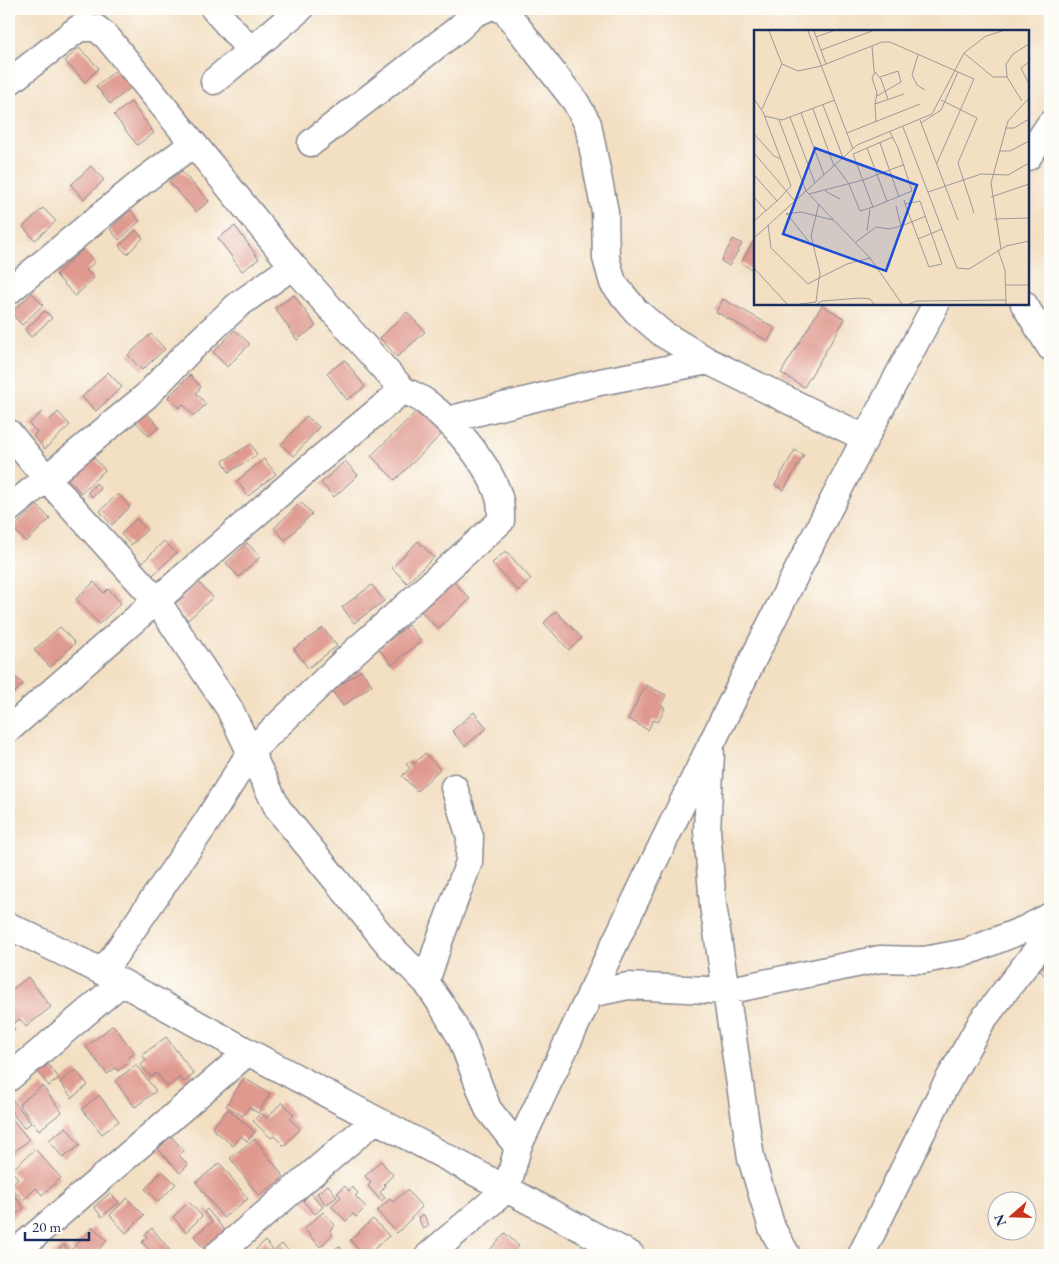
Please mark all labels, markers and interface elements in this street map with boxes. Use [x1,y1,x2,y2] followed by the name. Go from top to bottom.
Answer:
[754,30,1029,305] inset map
[986,1192,1036,1242] north arrow
[25,1209,89,1241] scale bar
[989,1211,1010,1229] text: N
[32,1217,61,1236] text: 20 m

